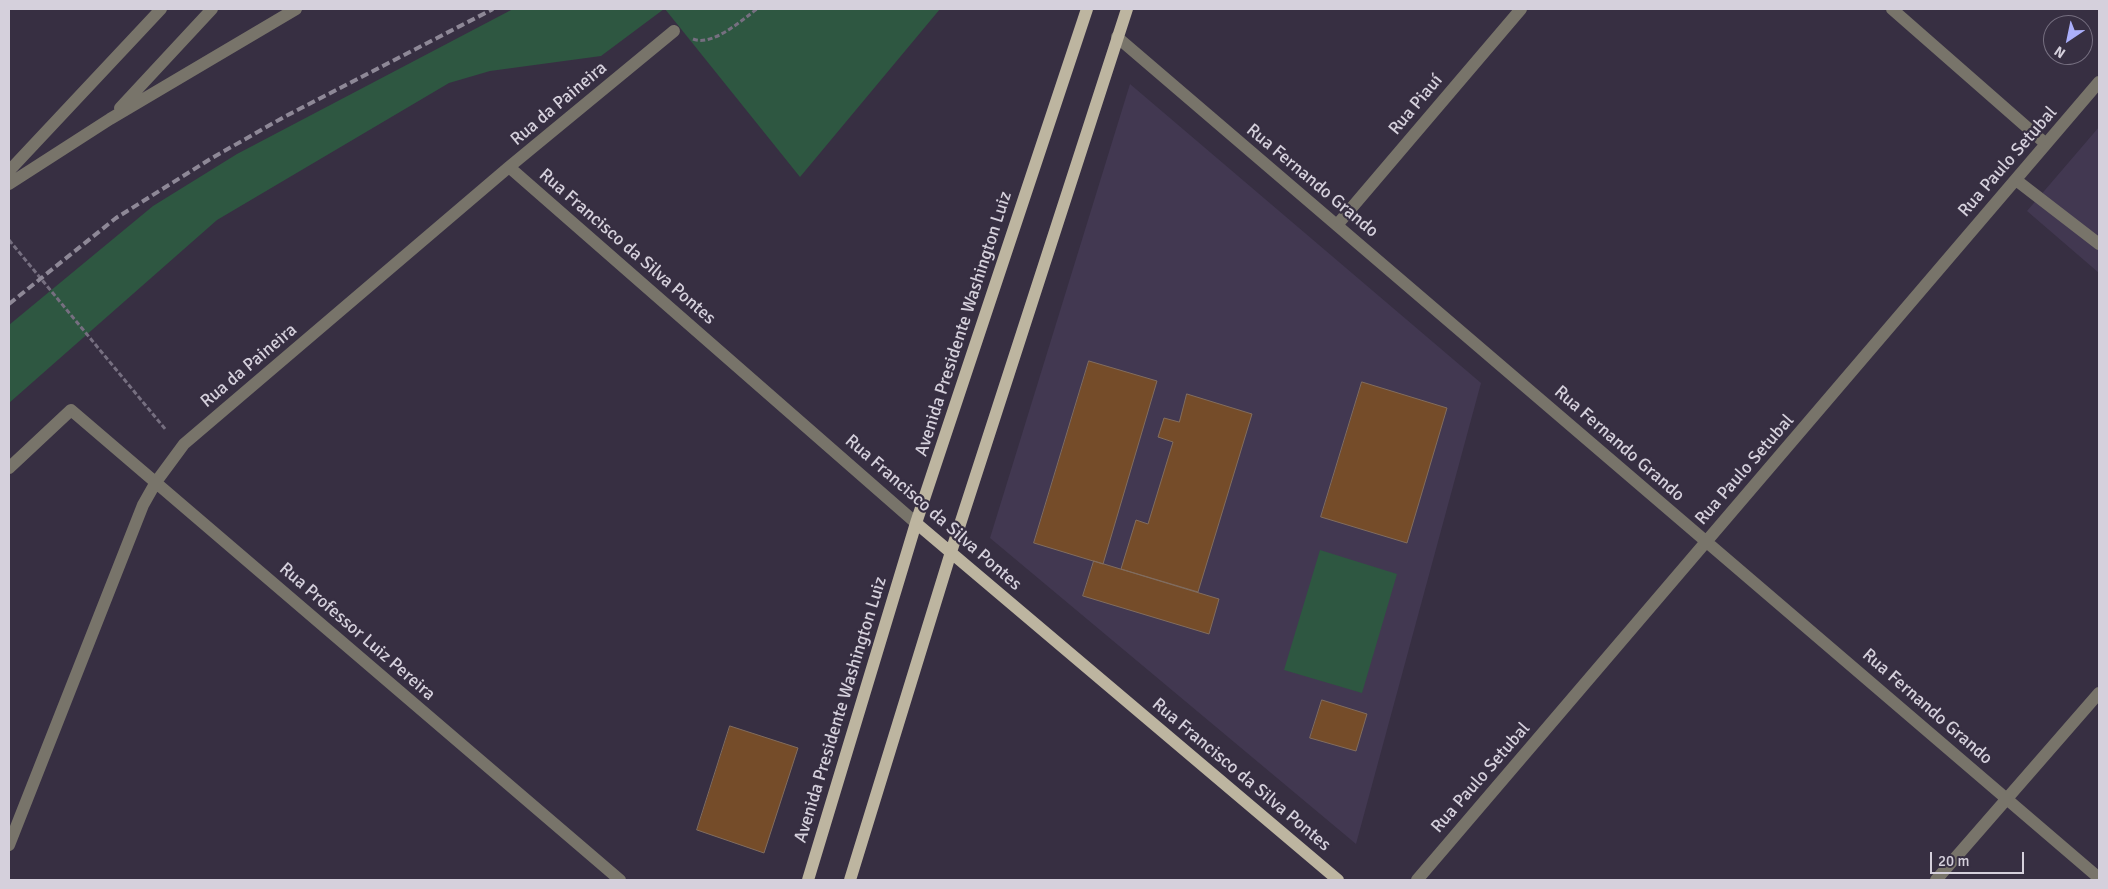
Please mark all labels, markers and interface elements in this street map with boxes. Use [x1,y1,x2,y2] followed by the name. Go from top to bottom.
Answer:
[2043,15,2093,65] north arrow
[2051,42,2069,62] text: N
[506,57,612,151] street label: Rua da Paineira
[1385,70,1447,140] street label: Rua Piauí
[1954,102,2062,222] street label: Rua Paulo Setubal
[1242,120,1382,242] street label: Rua Fernando Grando
[534,164,720,330] street label: Rua Francisco da Silva Pontes
[911,189,1017,459] street label: Avenida Presidente Washington Luiz
[196,319,302,413] street label: Rua da Paineira
[1550,382,1688,506] street label: Rua Fernando Grando
[1691,410,1799,530] street label: Rua Paulo Setubal
[840,430,1026,596] street label: Rua Francisco da Silva Pontes
[275,558,439,706] street label: Rua Professor Luiz Pereira
[790,574,892,846] street label: Avenida Presidente Washington Luiz
[1858,645,1996,769] street label: Rua Fernando Grando
[1147,694,1335,856] street label: Rua Francisco da Silva Pontes
[1427,718,1535,838] street label: Rua Paulo Setubal
[1933,842,2027,874] scale bar
[1938,852,1969,870] text: 20 m

